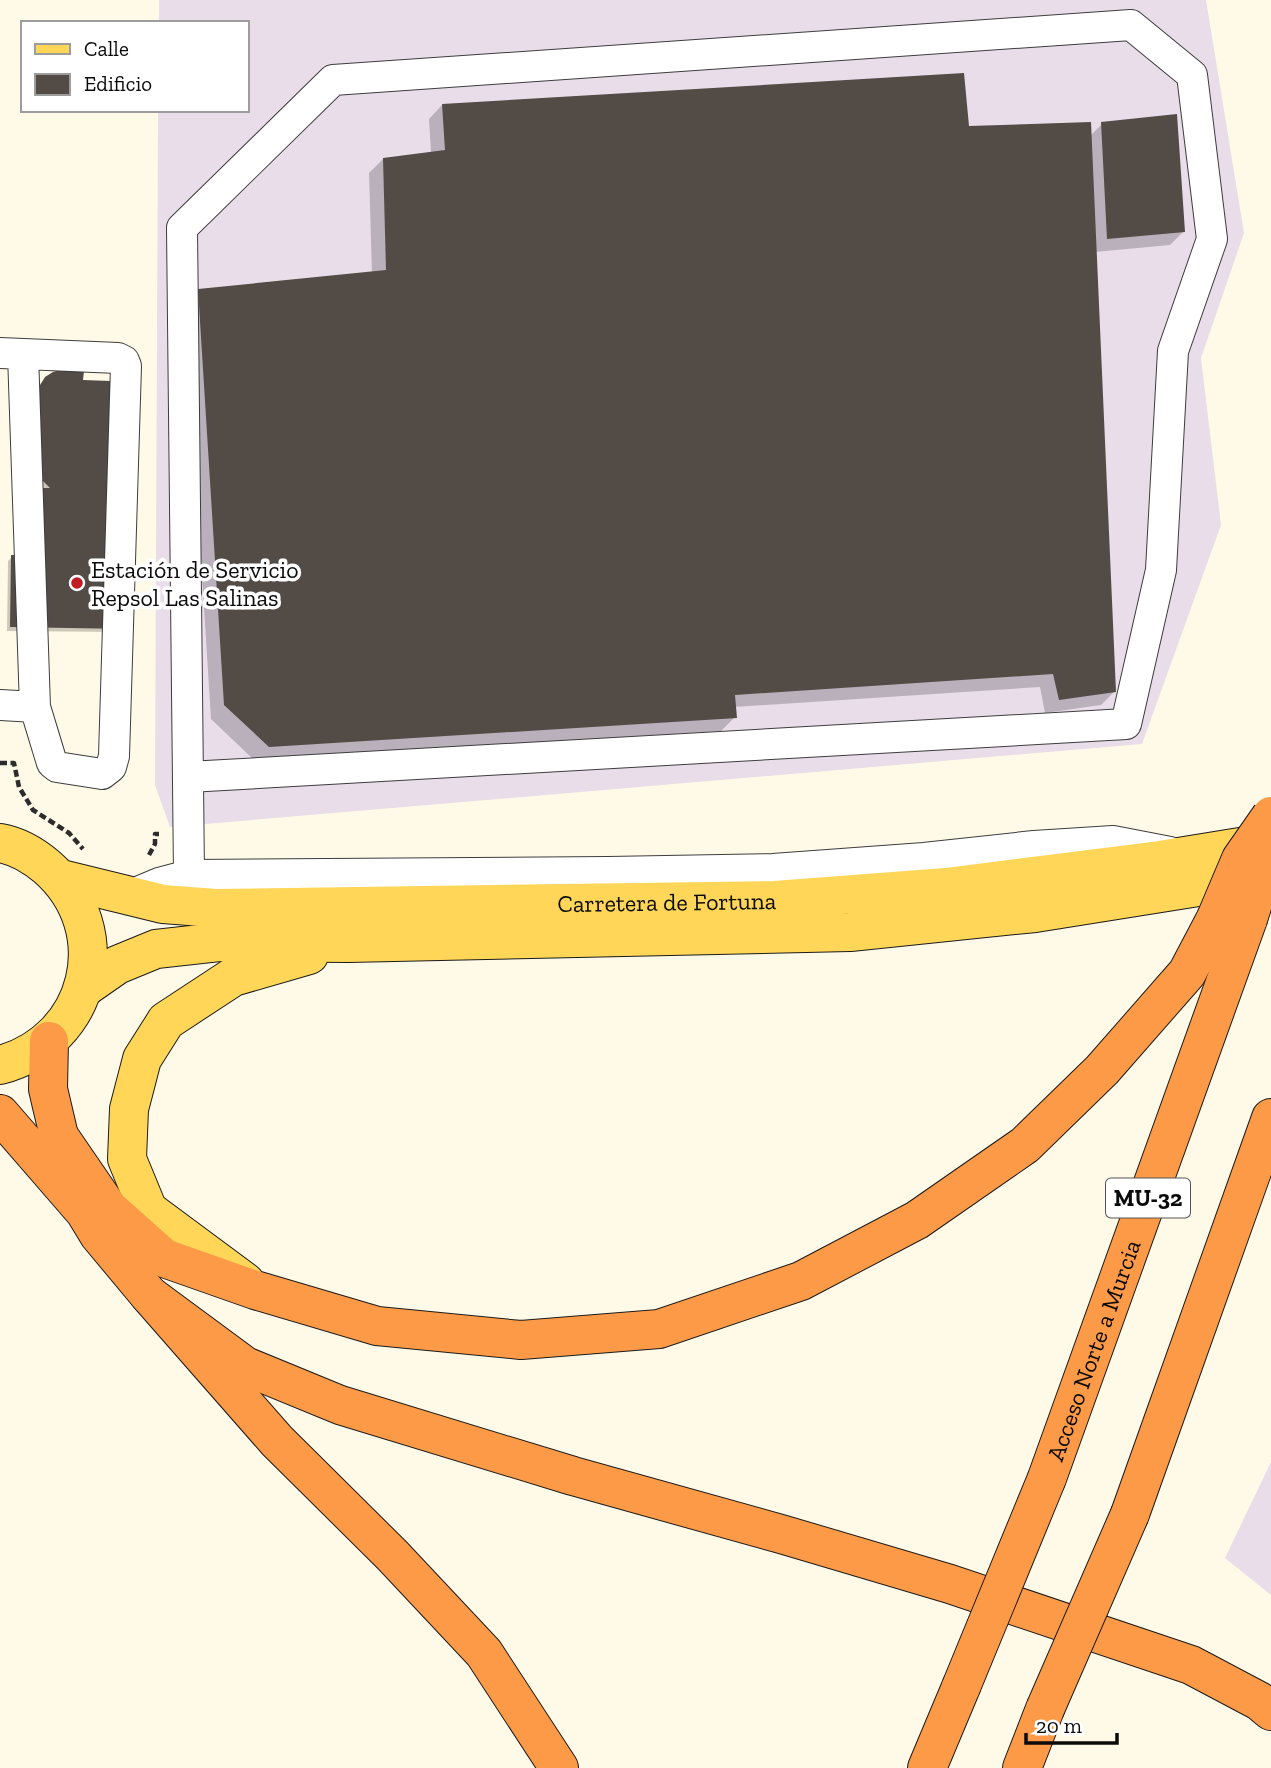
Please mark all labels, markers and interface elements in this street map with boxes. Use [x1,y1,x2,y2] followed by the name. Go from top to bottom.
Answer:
[21,21,248,112] legend
[84,36,129,61] text: Calle
[84,71,152,96] text: Edificio
[91,555,299,612] place label: Estación de Servicio Repsol Las Salinas
[69,575,85,591] marker: Estación de Servicio Repsol Las Salinas
[557,885,777,918] street label: Carretera de Fortuna
[1106,1178,1190,1218] road number: MU-32
[1040,1235,1146,1465] street label: Acceso Norte a Murcia
[1026,1702,1117,1746] scale bar
[1036,1713,1082,1738] text: 20 m

